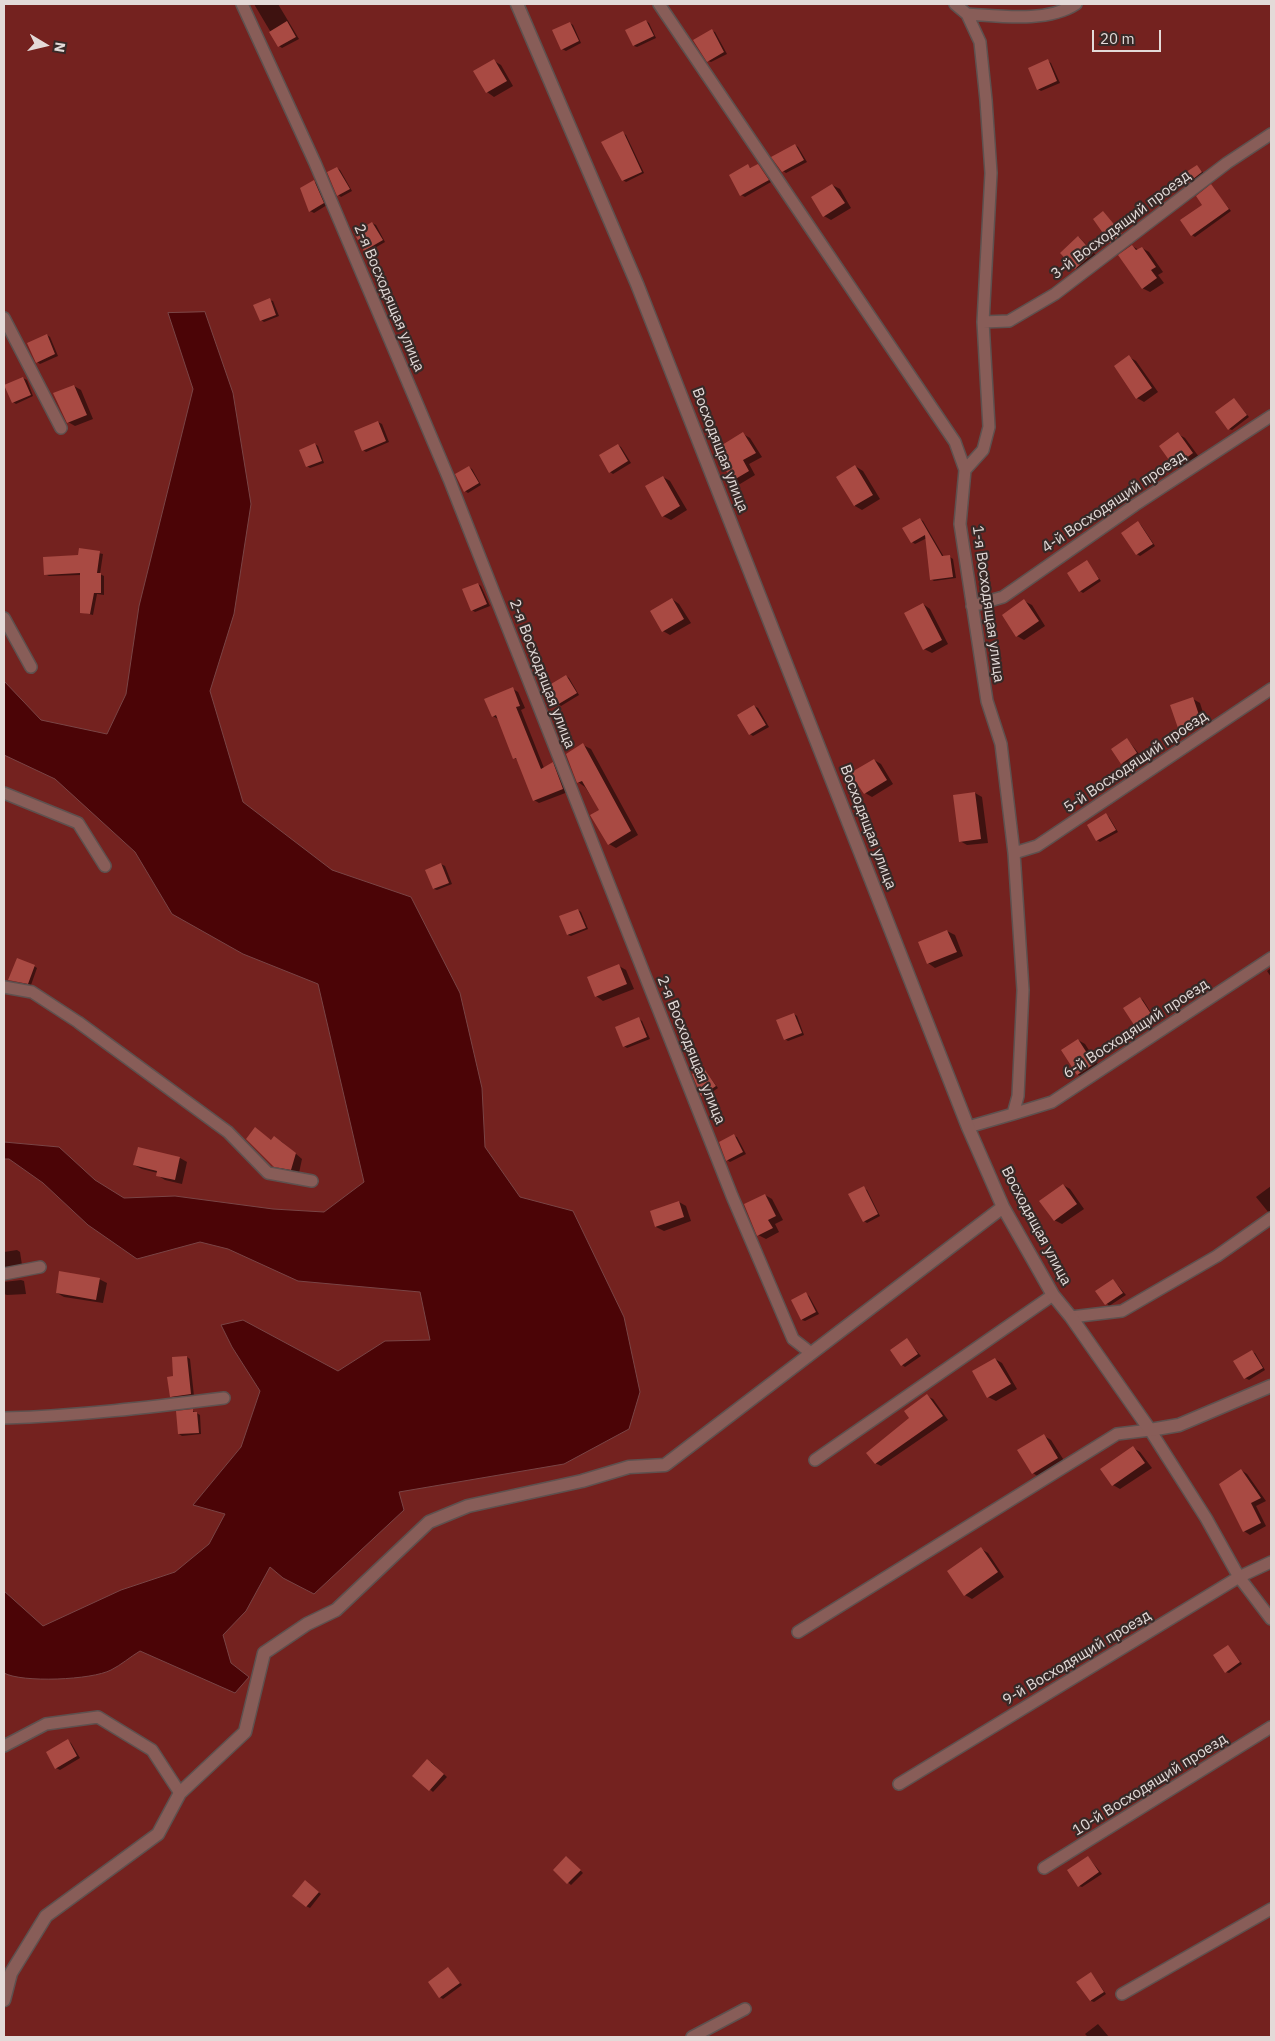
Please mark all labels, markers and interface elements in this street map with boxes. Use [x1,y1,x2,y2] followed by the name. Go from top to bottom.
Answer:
[20,20,70,70] north arrow
[1095,20,1164,52] scale bar
[1100,29,1135,48] text: 20 m
[50,41,69,54] text: N
[1048,167,1194,283] street label: 3-й Восходящий проезд
[350,222,428,374] street label: 2-я Восходящая улица
[688,385,752,515] street label: Восходящая улица
[1039,447,1189,557] street label: 4-й Восходящий проезд
[968,524,1008,684] street label: 1-я Восходящая улица
[505,597,579,751] street label: 2-я Восходящая улица
[1061,707,1211,817] street label: 5-й Восходящий проезд
[836,762,900,892] street label: Восходящая улица
[653,973,729,1127] street label: 2-я Восходящая улица
[1060,975,1212,1083] street label: 6-й Восходящий проезд
[997,1164,1075,1288] street label: Восходящая улица
[1000,1607,1154,1709] street label: 9-й Восходящий проезд
[1069,1730,1231,1840] street label: 10-й Восходящий проезд

